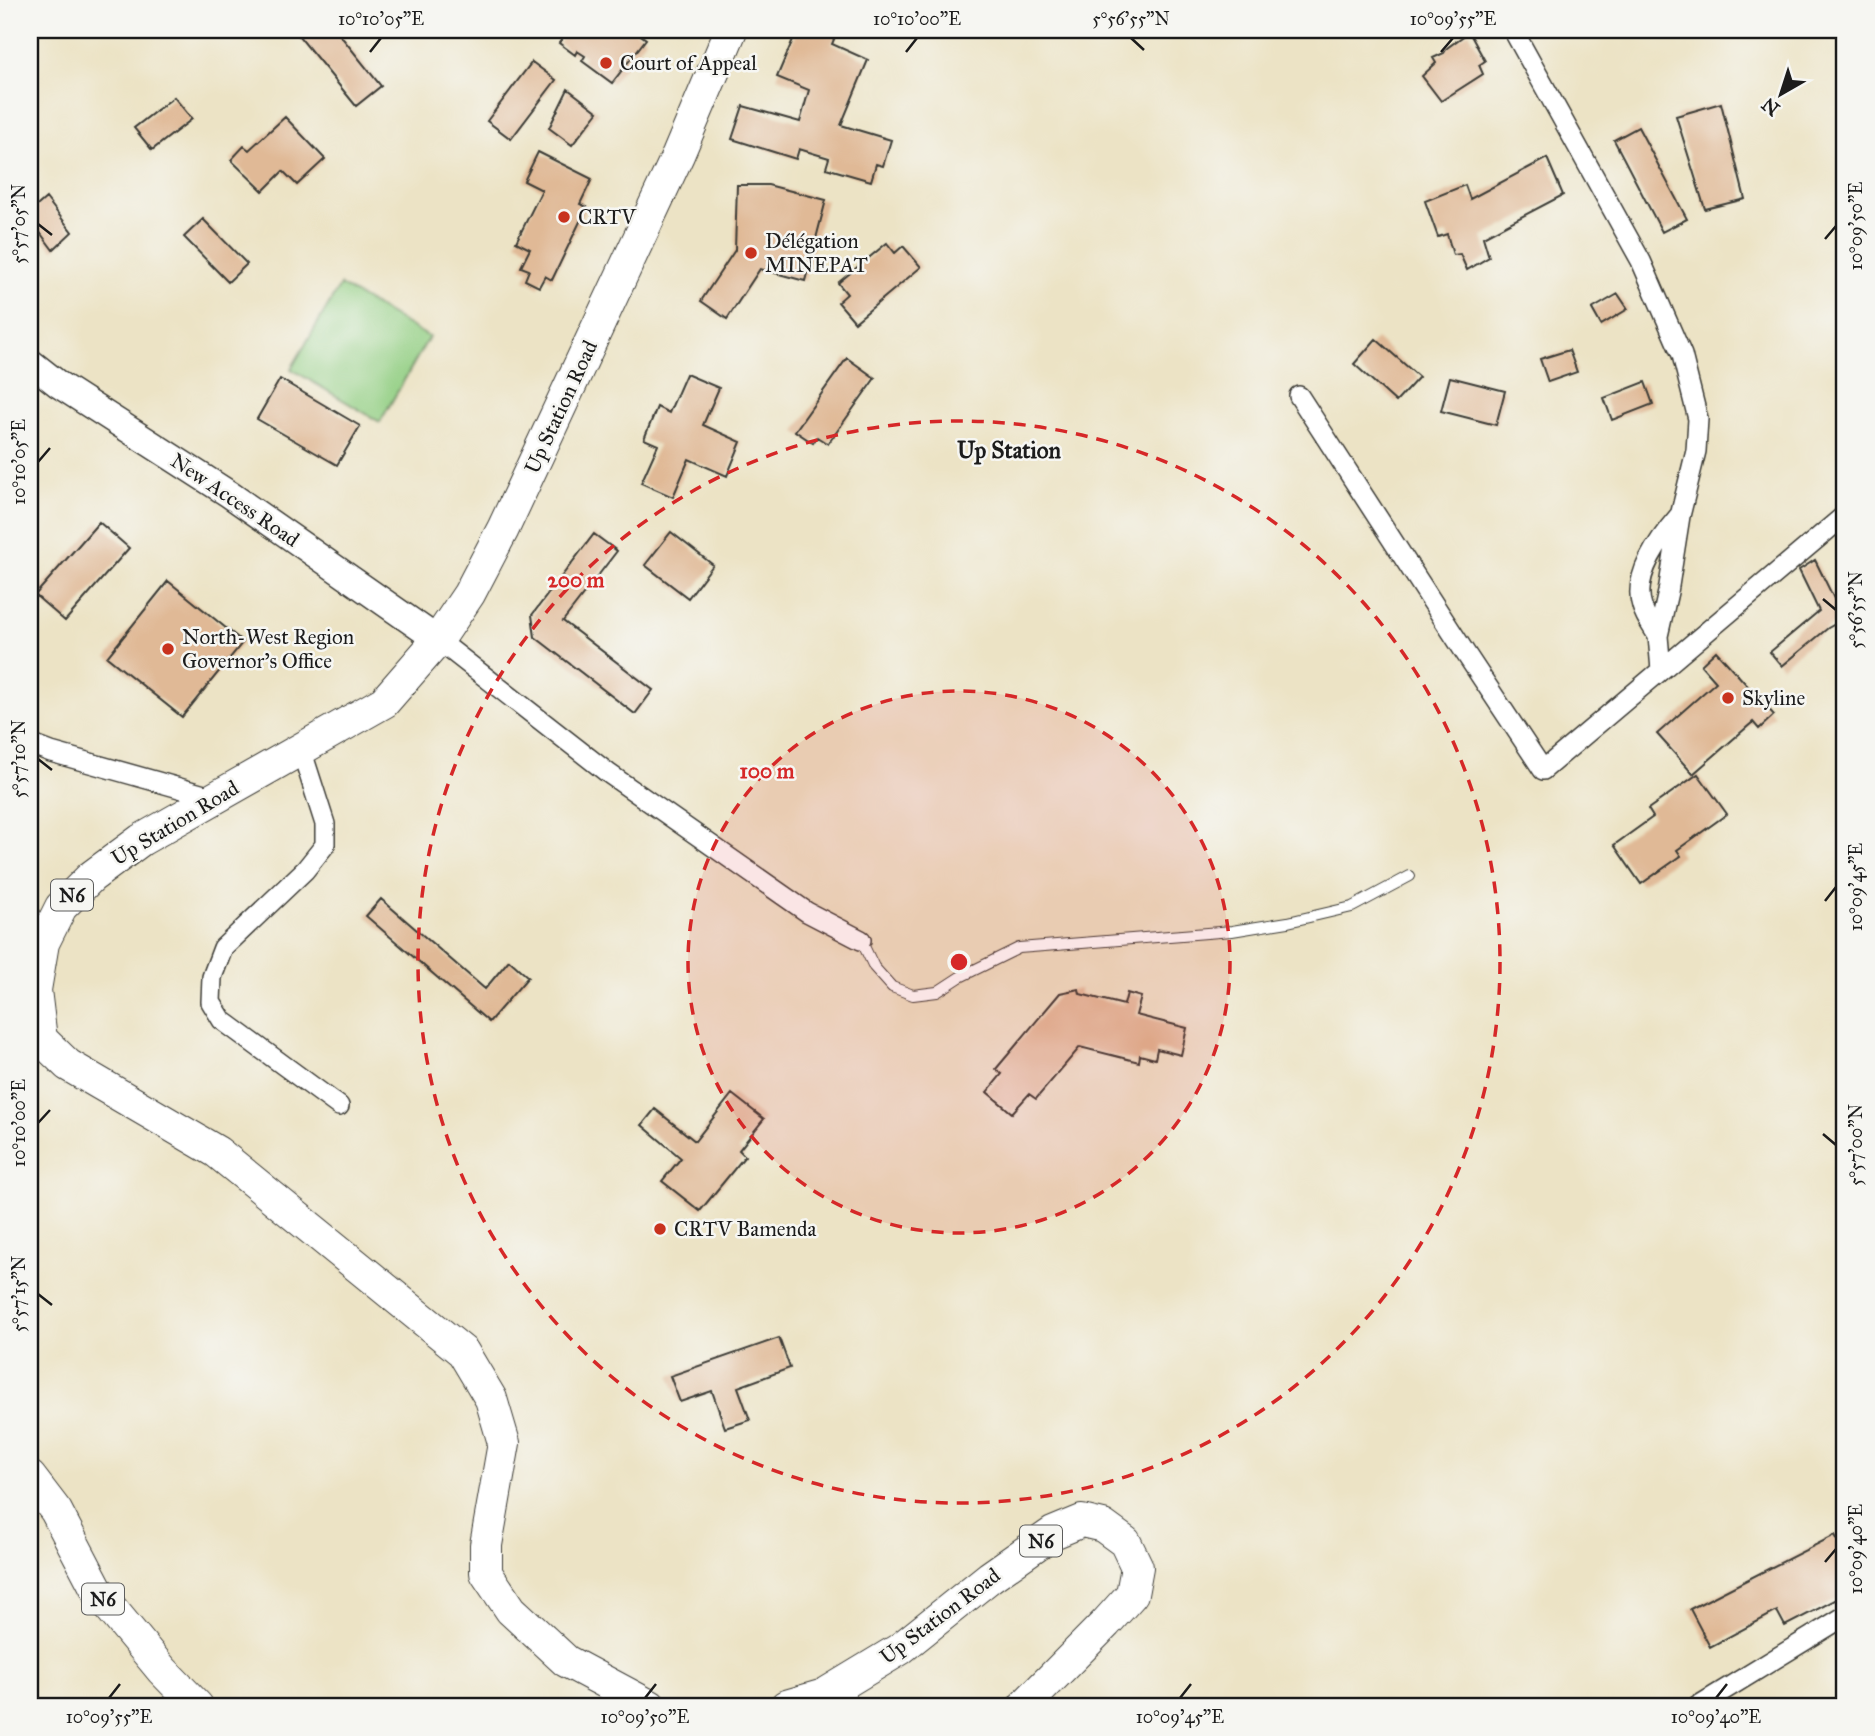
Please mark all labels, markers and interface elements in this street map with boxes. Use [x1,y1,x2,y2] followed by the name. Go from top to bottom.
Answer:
[338,8,424,30] text: 10°10'05"E
[873,8,961,30] text: 10°10'00"E
[1092,8,1170,30] text: 5°56'55"N
[1410,8,1496,30] text: 10°09'55"E
[620,50,757,76] place label: Court of Appeal
[598,55,614,71] marker: Court of Appeal
[1745,60,1815,130] north arrow
[1757,93,1784,121] text: N
[1845,182,1867,270] text: 10°09'50"E
[8,184,30,264] text: 5°57'05"N
[578,204,637,230] place label: CRTV
[556,209,572,225] marker: CRTV
[765,228,868,278] place label: Délégation MINEPAT
[743,245,759,261] marker: Délégation MINEPAT
[519,336,603,478] street label: Up Station Road
[8,419,30,505] text: 10°10'05"E
[957,436,1061,465] district label: Up Station
[166,447,305,553] street label: New Access Road
[548,567,605,593] text: 200 m
[1845,571,1867,649] text: 5°56'55"N
[182,624,354,674] place label: North-West Region Governor's Office
[160,641,176,657] marker: North-West Region Governor's Office
[1742,685,1805,711] place label: Skyline
[1720,690,1736,706] marker: Skyline
[8,720,30,798] text: 5°57'10"N
[740,758,795,784] text: 100 m
[107,775,244,871] street label: Up Station Road
[1845,843,1867,931] text: 10°09'45"E
[51,880,93,911] road number: N6
[947,950,971,974] centre of rings
[8,1079,30,1167] text: 10°10'00"E
[1845,1104,1867,1186] text: 5°57'00"N
[674,1216,816,1242] place label: CRTV Bamenda
[652,1221,668,1237] marker: CRTV Bamenda
[8,1256,30,1332] text: 5°57'15"N
[1845,1504,1867,1594] text: 10°09'40"E
[1020,1526,1062,1556] road number: N6
[875,1562,1006,1670] street label: Up Station Road
[82,1583,124,1614] road number: N6
[66,1706,152,1728] text: 10°09'55"E
[601,1706,689,1728] text: 10°09'50"E
[1136,1706,1224,1728] text: 10°09'45"E
[1671,1706,1761,1728] text: 10°09'40"E

